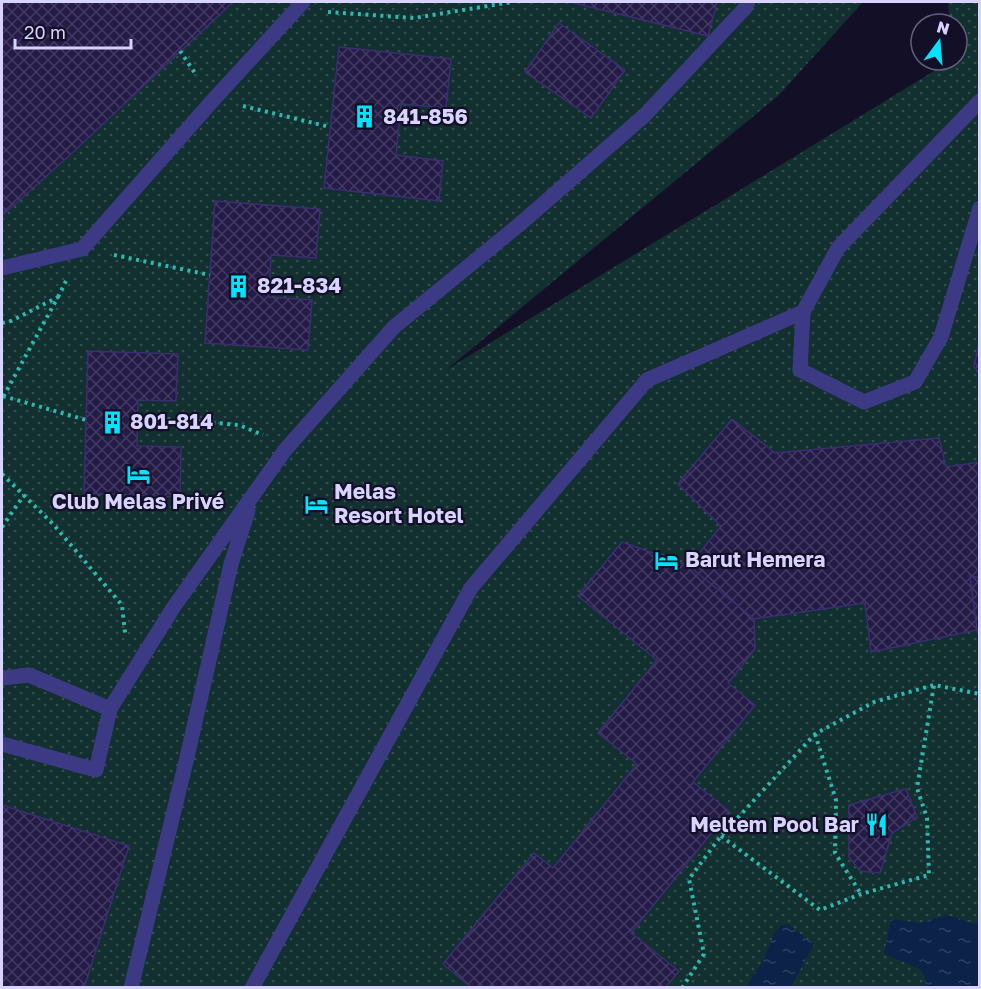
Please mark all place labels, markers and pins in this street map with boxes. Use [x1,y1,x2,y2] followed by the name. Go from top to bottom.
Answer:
[383,103,468,129] place label: 841-856
[352,104,378,130] building icon: 841-856
[257,272,341,298] place label: 821-834
[226,273,252,299] building icon: 821-834
[130,408,213,434] place label: 801-814
[99,409,125,435] building icon: 801-814
[125,461,151,487] hotel icon: Club Melas Privé
[334,478,464,528] place label: Melas Resort Hotel
[52,488,224,514] place label: Club Melas Privé
[303,491,329,517] hotel icon: Melas Resort Hotel
[685,546,826,572] place label: Barut Hemera
[654,547,680,573] hotel icon: Barut Hemera
[690,811,859,837] place label: Meltem Pool Bar
[864,812,890,838] restaurant icon: Meltem Pool Bar

